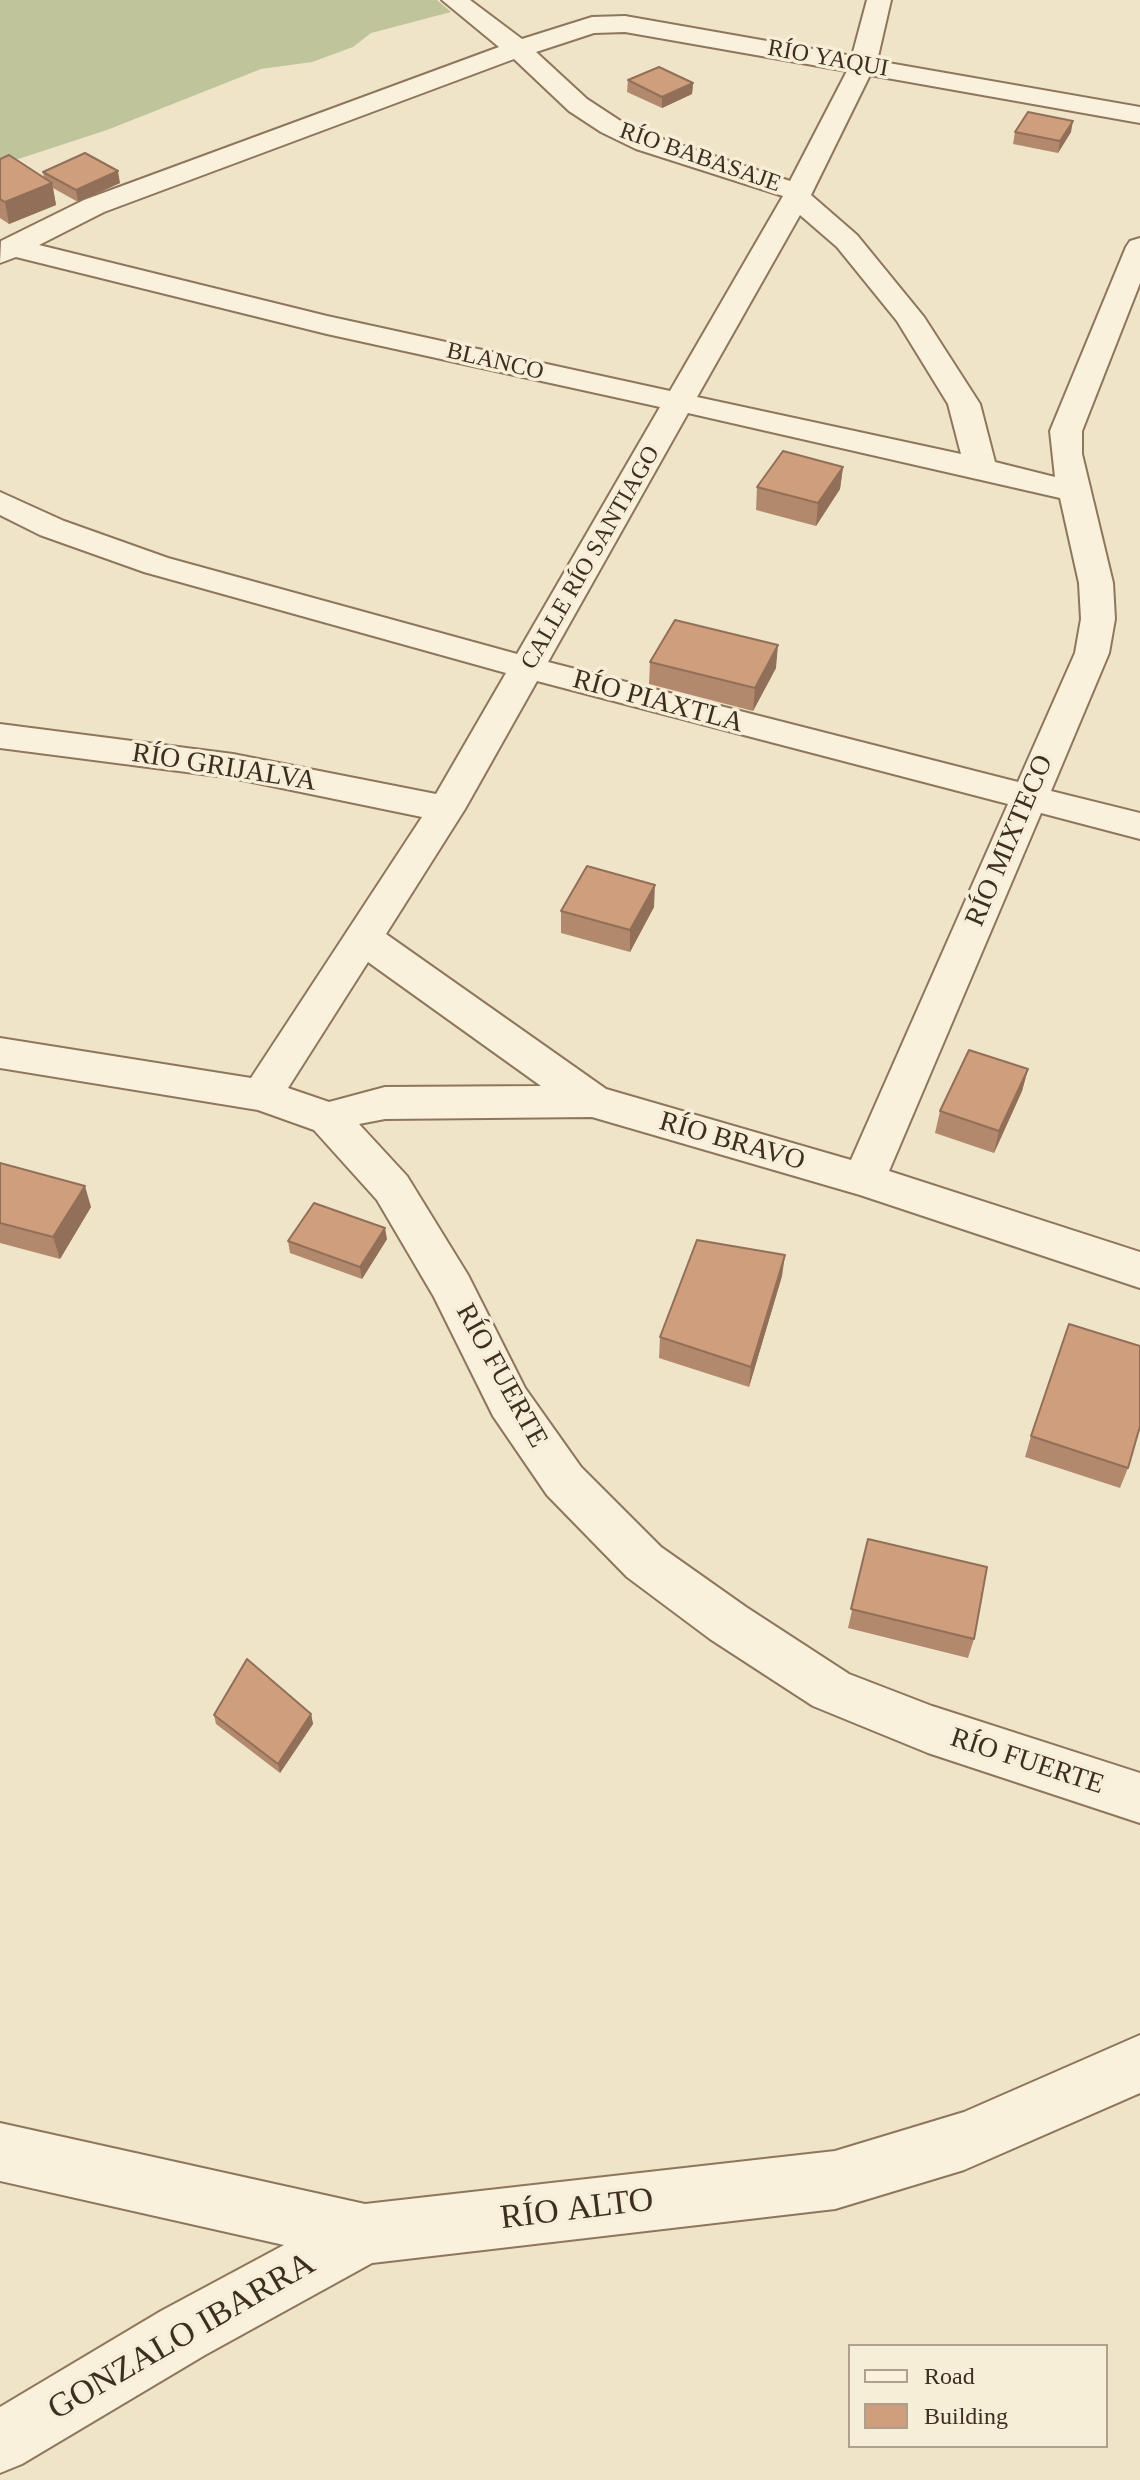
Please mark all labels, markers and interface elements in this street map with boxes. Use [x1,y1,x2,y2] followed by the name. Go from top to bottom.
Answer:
[765,34,891,84] street label: RÍO YAQUI
[616,117,784,199] street label: RÍO BABASAJE
[444,337,546,387] street label: BLANCO
[515,441,667,675] street label: CALLE RÍO SANTIAGO
[569,663,747,741] street label: RÍO PIAXTLA
[130,737,318,799] street label: RÍO GRIJALVA
[959,750,1061,932] street label: RÍO MIXTECO
[655,1105,809,1179] street label: RÍO BRAVO
[448,1298,554,1454] street label: RÍO FUERTE
[946,1721,1108,1803] street label: RÍO FUERTE
[498,2180,656,2240] street label: RÍO ALTO
[41,2244,323,2430] street label: GONZALO IBARRA
[848,2344,1108,2448] legend
[924,2363,975,2389] text: Road
[924,2403,1008,2429] text: Building

